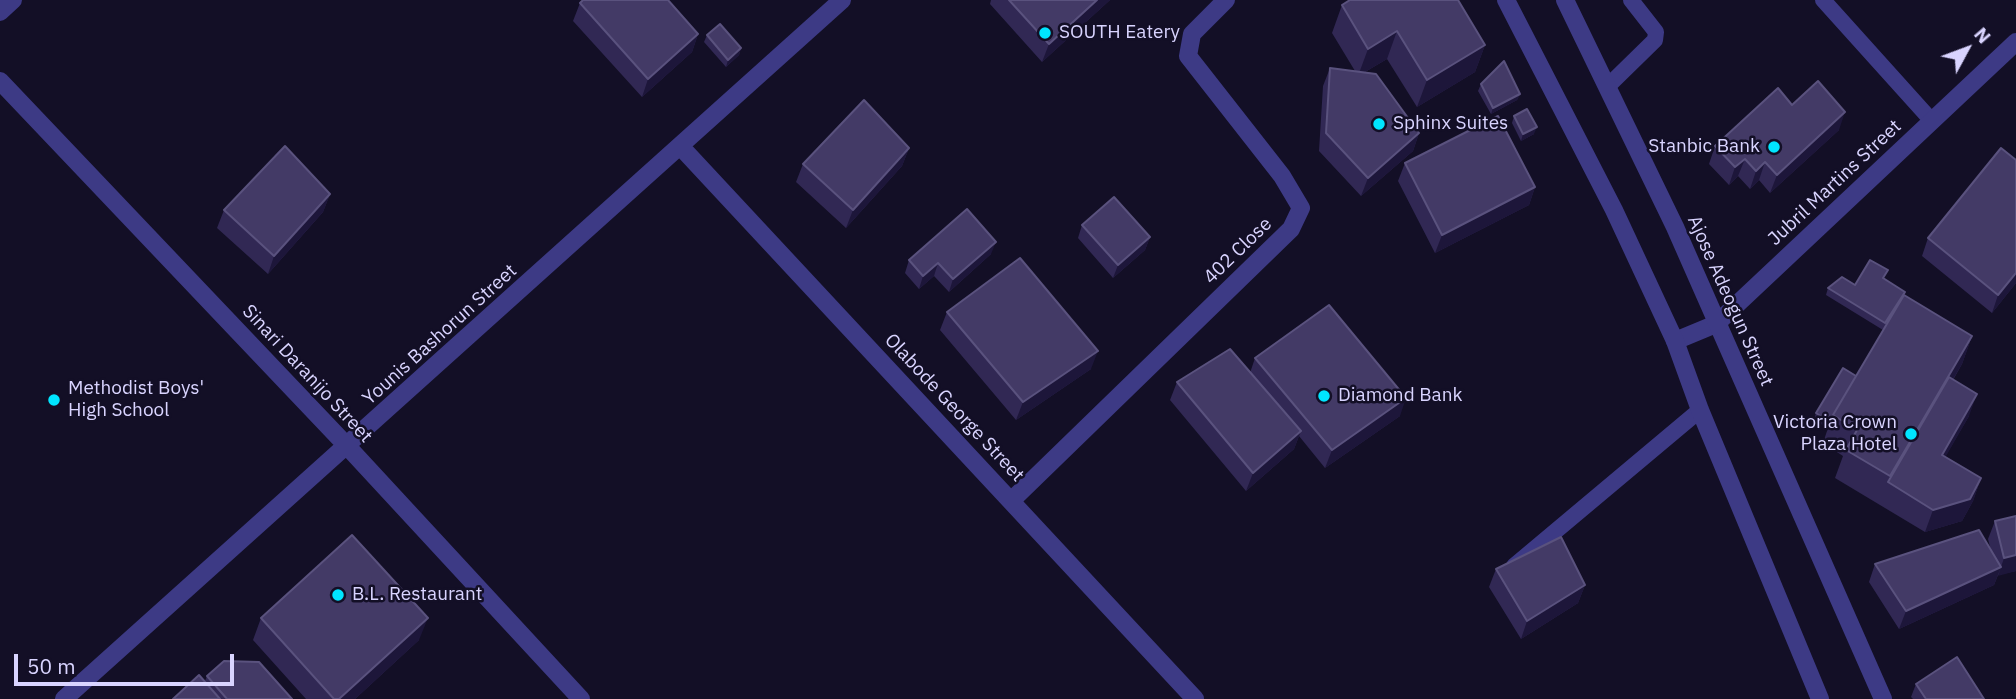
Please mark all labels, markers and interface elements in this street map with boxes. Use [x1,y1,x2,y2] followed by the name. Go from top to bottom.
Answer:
[1932,14,2002,84] north arrow
[1059,22,1180,44] place label: SOUTH Eatery
[1969,22,1996,48] text: N
[1037,25,1053,41] marker: SOUTH Eatery
[1393,113,1508,135] place label: Sphinx Suites
[1764,115,1906,251] street label: Jubril Martins Street
[1371,116,1387,132] marker: Sphinx Suites
[1648,136,1760,158] place label: Stanbic Bank
[1766,139,1782,155] marker: Stanbic Bank
[1682,212,1778,390] street label: Ajose Adeogun Street
[1199,213,1277,289] street label: 402 Close
[358,260,522,410] street label: Younis Bashorun Street
[237,300,377,448] street label: Sinari Daranijo Street
[879,329,1029,487] street label: Olabode George Street
[68,378,204,422] place label: Methodist Boys' High School
[1338,385,1463,407] place label: Diamond Bank
[1316,388,1332,404] marker: Diamond Bank
[46,392,62,408] marker: Methodist Boys' High School
[1773,412,1897,456] place label: Victoria Crown Plaza Hotel
[1903,426,1919,442] marker: Victoria Crown Plaza Hotel
[352,584,482,606] place label: B.L. Restaurant
[330,587,346,603] marker: B.L. Restaurant
[18,640,238,684] scale bar
[27,652,76,680] text: 50 m

